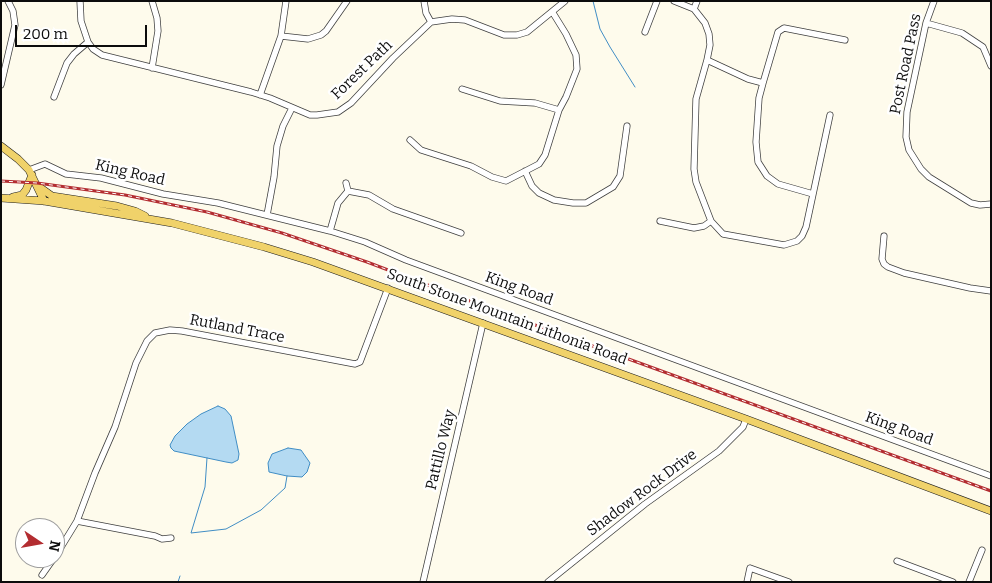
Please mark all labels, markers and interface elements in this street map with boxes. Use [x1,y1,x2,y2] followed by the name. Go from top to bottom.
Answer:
[887,12,925,116] street label: Post Road Pass
[18,15,150,47] scale bar
[23,25,68,43] text: 200 m
[328,36,396,104] street label: Forest Path
[93,156,167,190] street label: King Road
[384,265,630,369] street label: South Stone Mountain Lithonia Road
[483,268,555,310] street label: King Road
[188,311,286,347] street label: Rutland Trace
[422,408,460,492] street label: Pattillo Way
[863,408,935,450] street label: King Road
[584,446,700,540] street label: Shadow Rock Drive
[15,518,65,568] north arrow
[45,539,64,553] text: N

